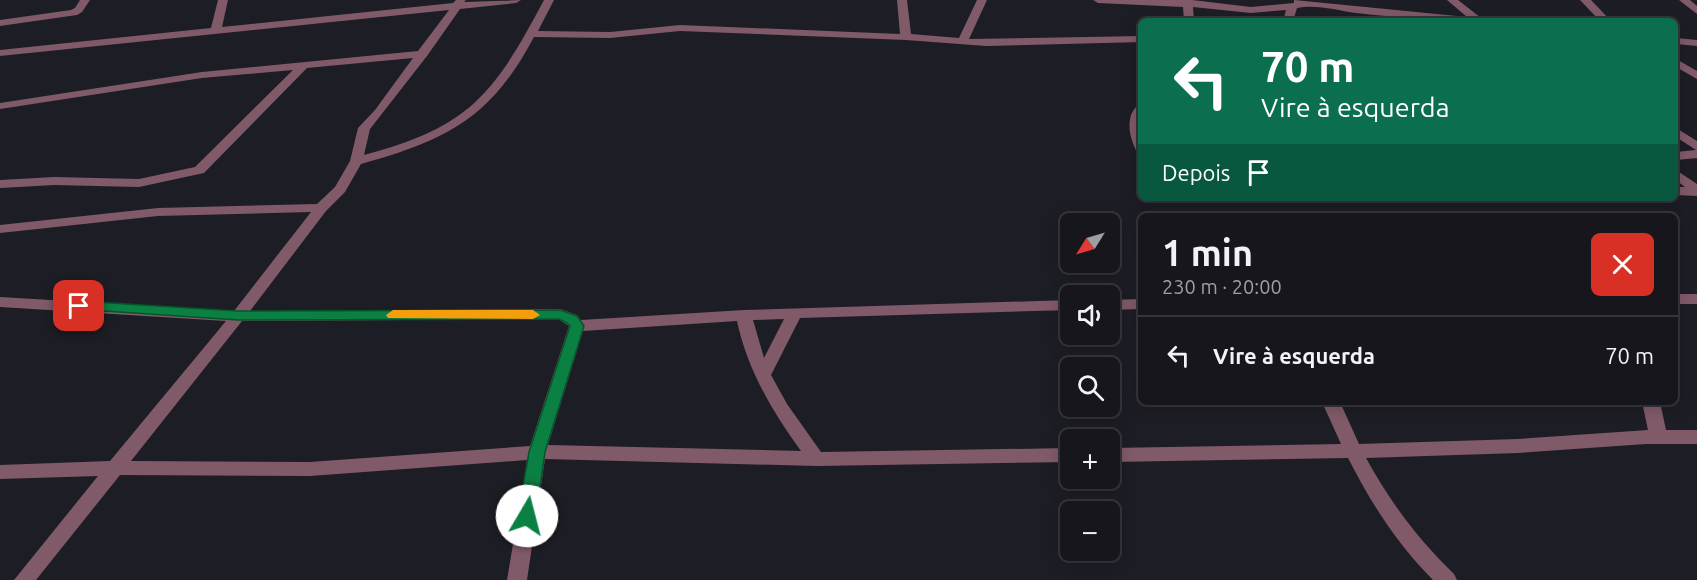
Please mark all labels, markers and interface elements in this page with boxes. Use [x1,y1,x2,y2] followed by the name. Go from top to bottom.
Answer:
[1162,42,1240,120] icon: left
[1261,43,1355,90] text: 70 m
[1261,92,1450,122] text: Vire à esquerda
[1242,156,1275,189] icon: arrive
[1162,160,1230,185] text: Depois
[1060,213,1120,273] north arrow
[1060,213,1120,561] map controls
[1162,232,1253,273] text: 1 min
[1591,233,1654,296] button: close
[1162,275,1282,298] text: 230 m · 20:00
[53,280,104,331] pin
[1060,285,1120,345] button: sound
[62,289,95,322] icon: arrive
[1162,339,1195,372] icon: left
[1213,343,1375,368] text: Vire à esquerda
[1605,343,1654,368] text: 70 m
[1060,357,1120,417] button: search
[1060,429,1120,489] button: +
[495,484,559,548] position arrow
[1060,501,1120,561] button: −

